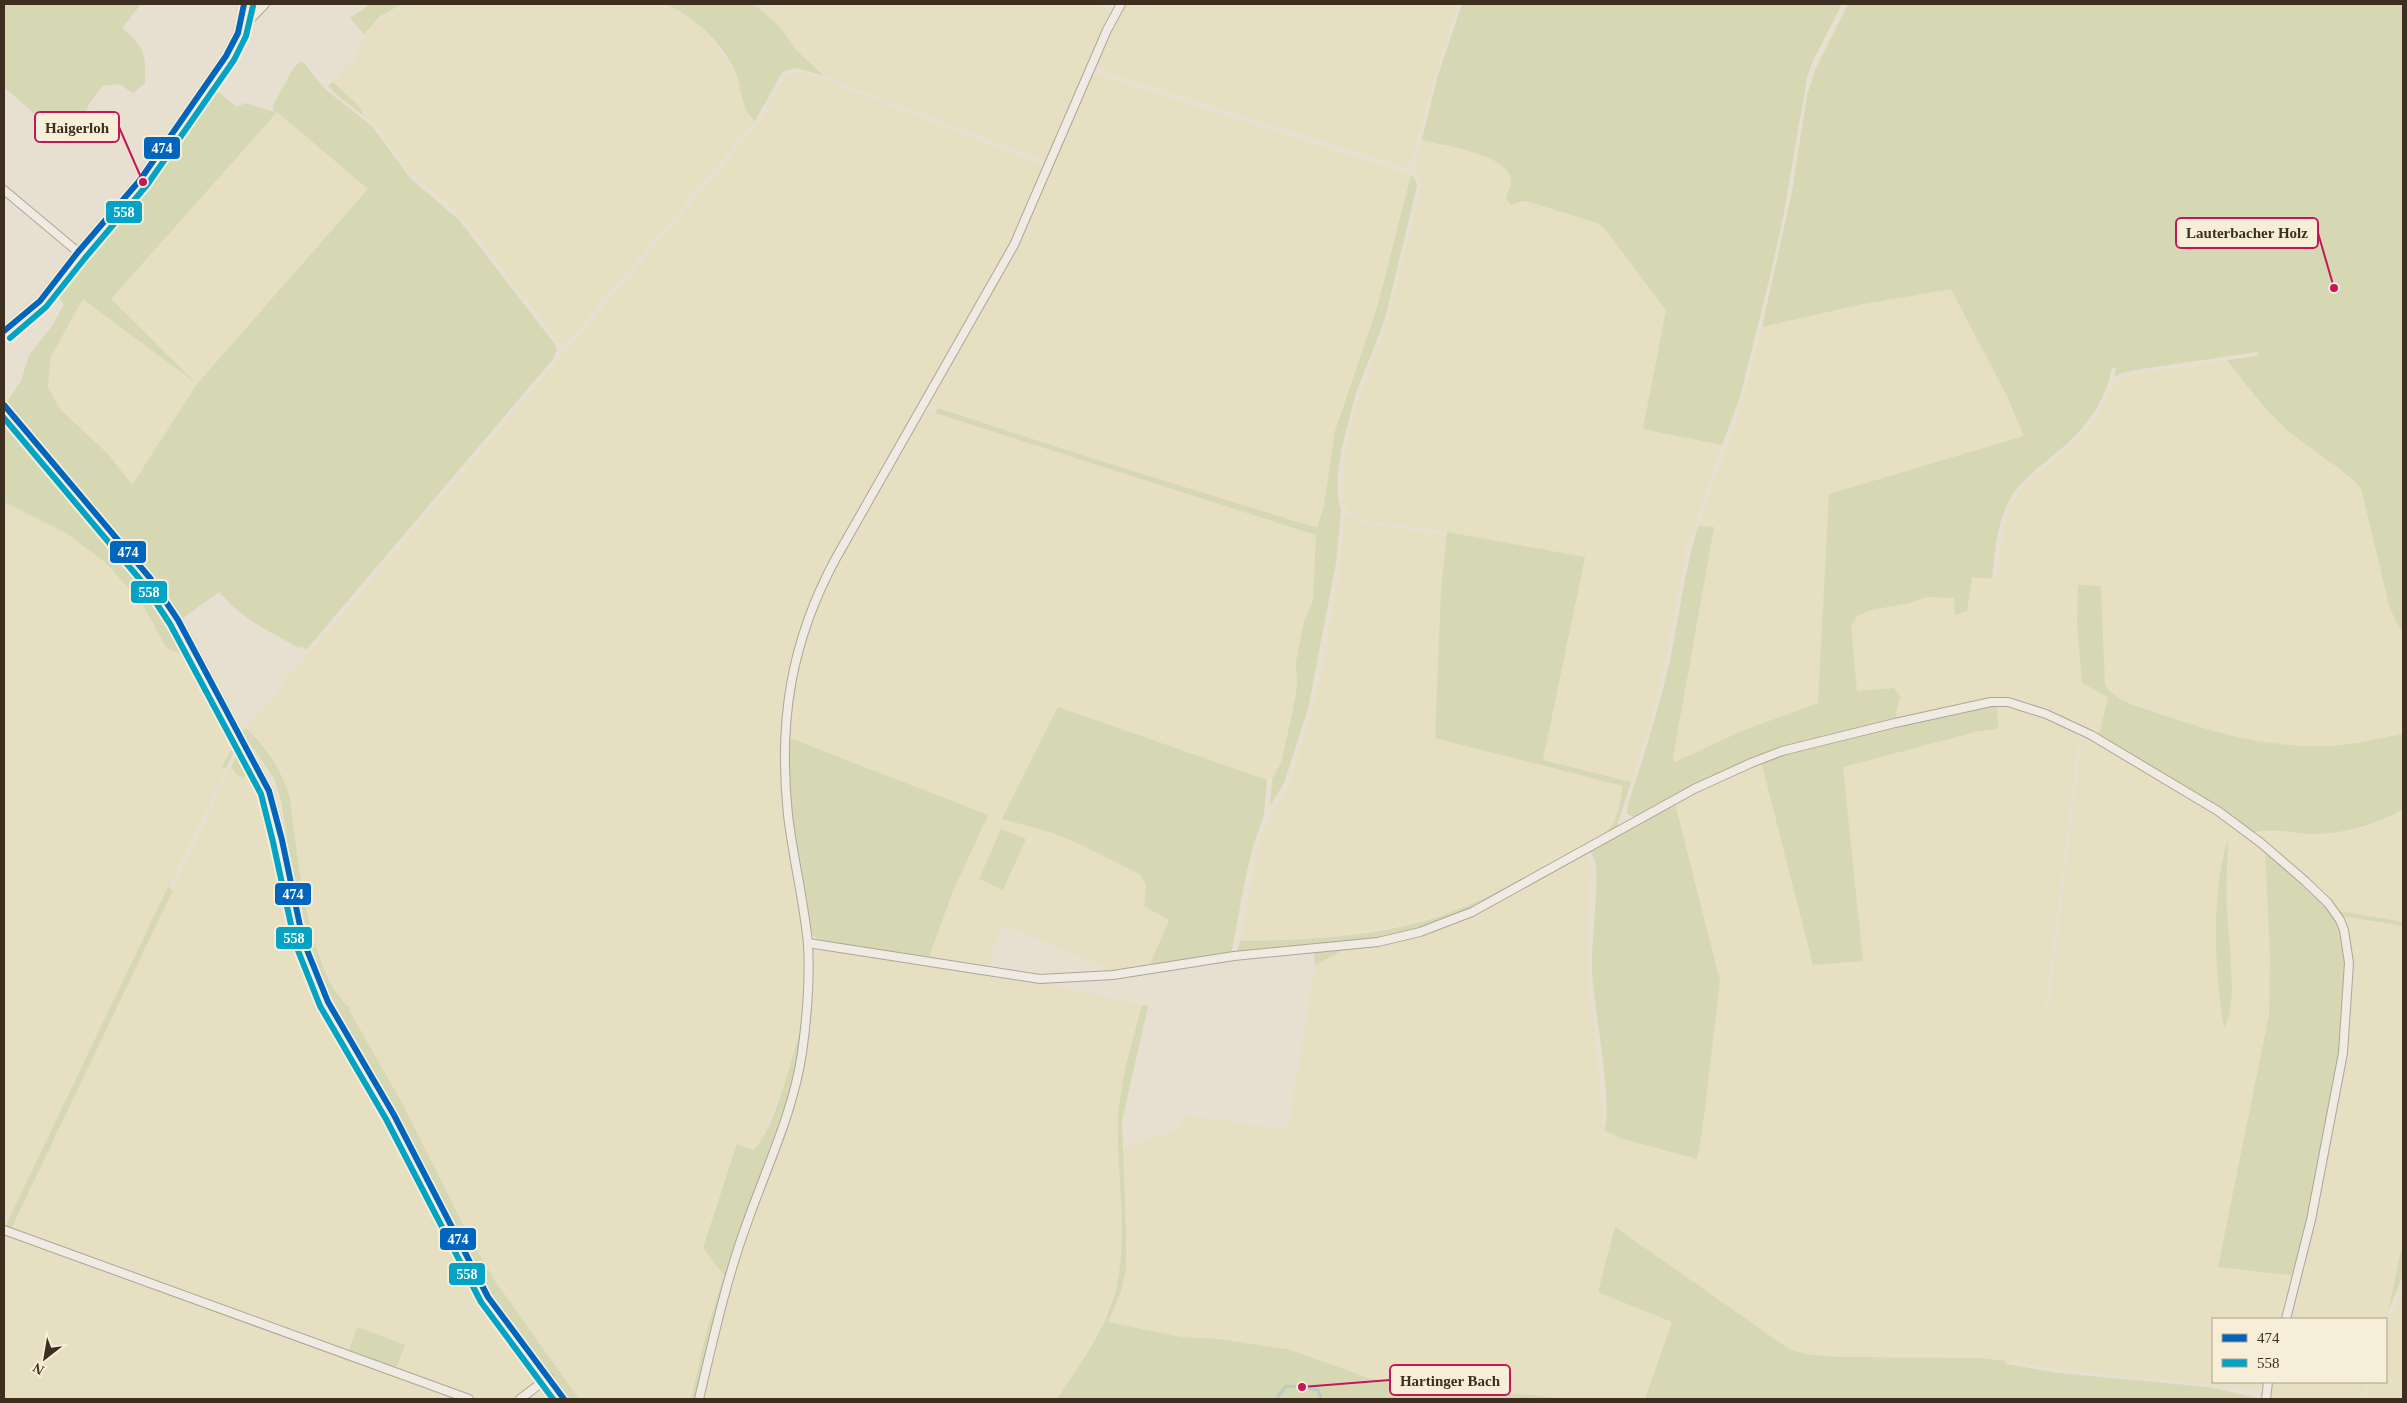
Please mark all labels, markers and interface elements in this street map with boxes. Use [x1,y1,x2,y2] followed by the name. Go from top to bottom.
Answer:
[35,112,119,142] callout: Haigerloh
[45,120,110,136] text: Haigerloh
[143,136,181,160] line badge: 474
[152,141,173,156] text: 474
[105,200,143,224] line badge: 558
[114,205,135,220] text: 558
[2176,218,2318,248] callout: Lauterbacher Holz
[2186,225,2308,241] text: Lauterbacher Holz
[109,540,147,564] line badge: 474
[118,545,139,560] text: 474
[130,580,168,604] line badge: 558
[139,585,160,600] text: 558
[274,882,312,906] line badge: 474
[283,887,304,902] text: 474
[275,926,313,950] line badge: 558
[284,931,305,946] text: 558
[439,1227,477,1251] line badge: 474
[448,1232,469,1247] text: 474
[448,1262,486,1286] line badge: 558
[457,1267,478,1282] text: 558
[2212,1318,2387,1383] legend
[2257,1330,2280,1346] text: 474
[20,1333,70,1383] north arrow
[2257,1355,2280,1371] text: 558
[30,1360,47,1378] text: N
[1390,1365,1510,1395] callout: Hartinger Bach
[1400,1373,1501,1389] text: Hartinger Bach

